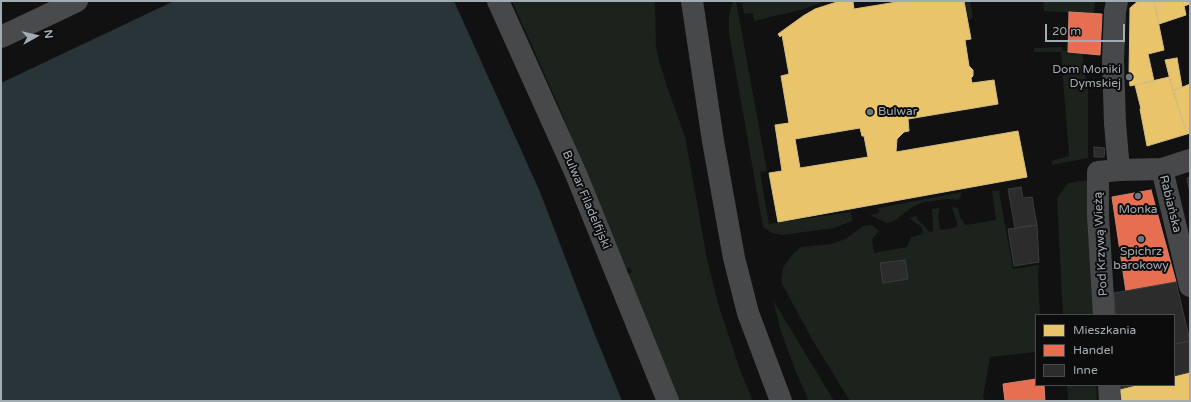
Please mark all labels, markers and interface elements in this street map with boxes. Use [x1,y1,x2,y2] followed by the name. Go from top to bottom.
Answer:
[16,16,56,56] north arrow
[1047,16,1127,42] scale bar
[1052,24,1081,38] text: 20 m
[41,29,55,40] text: N
[1052,63,1121,91] place label: Dom Moniki Dymskiej
[1124,72,1134,82] marker: Dom Moniki Dymskiej
[878,105,917,119] place label: Bulwar
[865,107,875,117] marker: Bulwar
[559,149,613,251] street label: Bulwar Filadelfijski
[1156,174,1184,234] street label: Rabiańska
[1091,191,1111,297] street label: Pod Krzywą Wieżą
[1133,191,1143,201] marker: Monka
[1118,203,1158,217] place label: Monka
[1136,234,1146,244] marker: Spichrz barokowy
[1113,245,1169,273] place label: Spichrz barokowy
[1035,314,1175,386] legend
[1073,323,1136,337] text: Mieszkania
[1073,343,1113,357] text: Handel
[1073,363,1098,377] text: Inne

